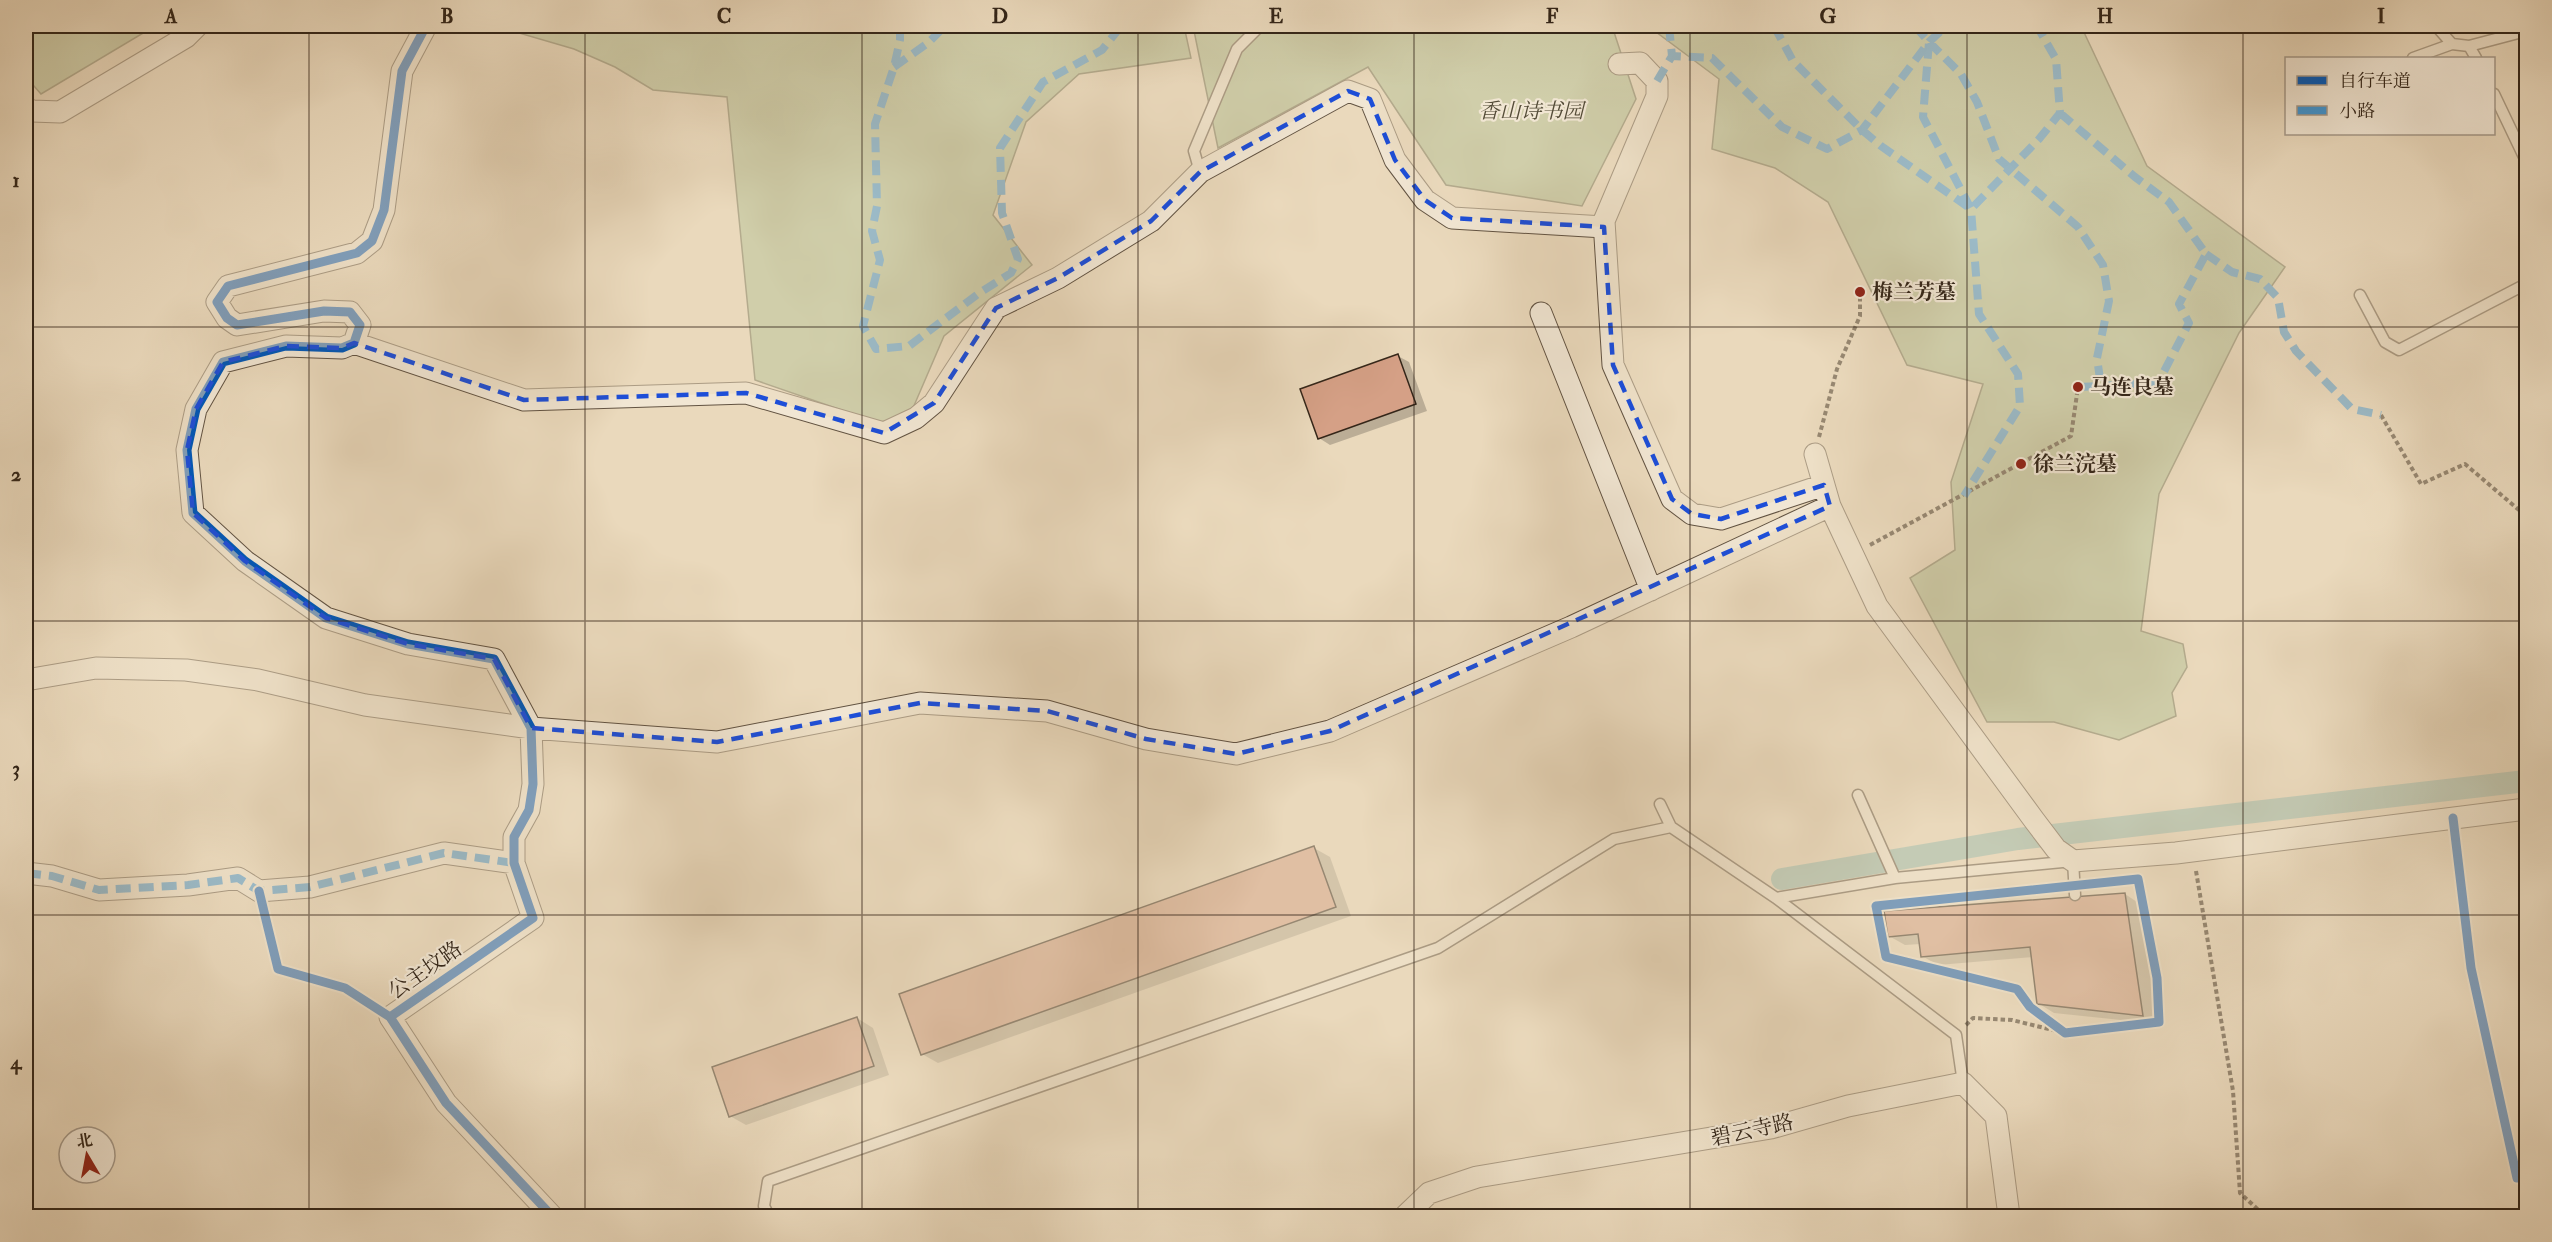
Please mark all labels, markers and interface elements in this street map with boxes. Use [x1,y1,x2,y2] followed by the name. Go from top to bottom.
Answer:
[164,4,178,29] text: A
[440,4,454,29] text: B
[717,4,731,29] text: C
[992,4,1008,29] text: D
[1269,4,1284,29] text: E
[1546,4,1559,29] text: F
[1820,4,1837,29] text: G
[2097,4,2113,29] text: H
[2377,4,2385,29] text: I
[2285,57,2495,135] legend
[2339,70,2411,93] text: 自行车道
[1479,98,1586,125] park label: 香山诗书园
[2339,100,2375,123] text: 小路
[12,168,20,193] text: 1
[1872,279,1956,306] place label: 梅兰芳墓
[1853,285,1867,299] marker: 梅兰芳墓
[2090,374,2174,401] place label: 马连良墓
[2071,380,2085,394] marker: 马连良墓
[2033,451,2117,478] place label: 徐兰浣墓
[2014,457,2028,471] marker: 徐兰浣墓
[11,462,21,487] text: 2
[12,756,20,781] text: 3
[383,935,467,1006] street label: 公主坟路
[10,1050,23,1075] text: 4
[1708,1109,1796,1152] street label: 碧云寺路
[57,1125,117,1185] north arrow
[75,1130,94,1152] text: 北

